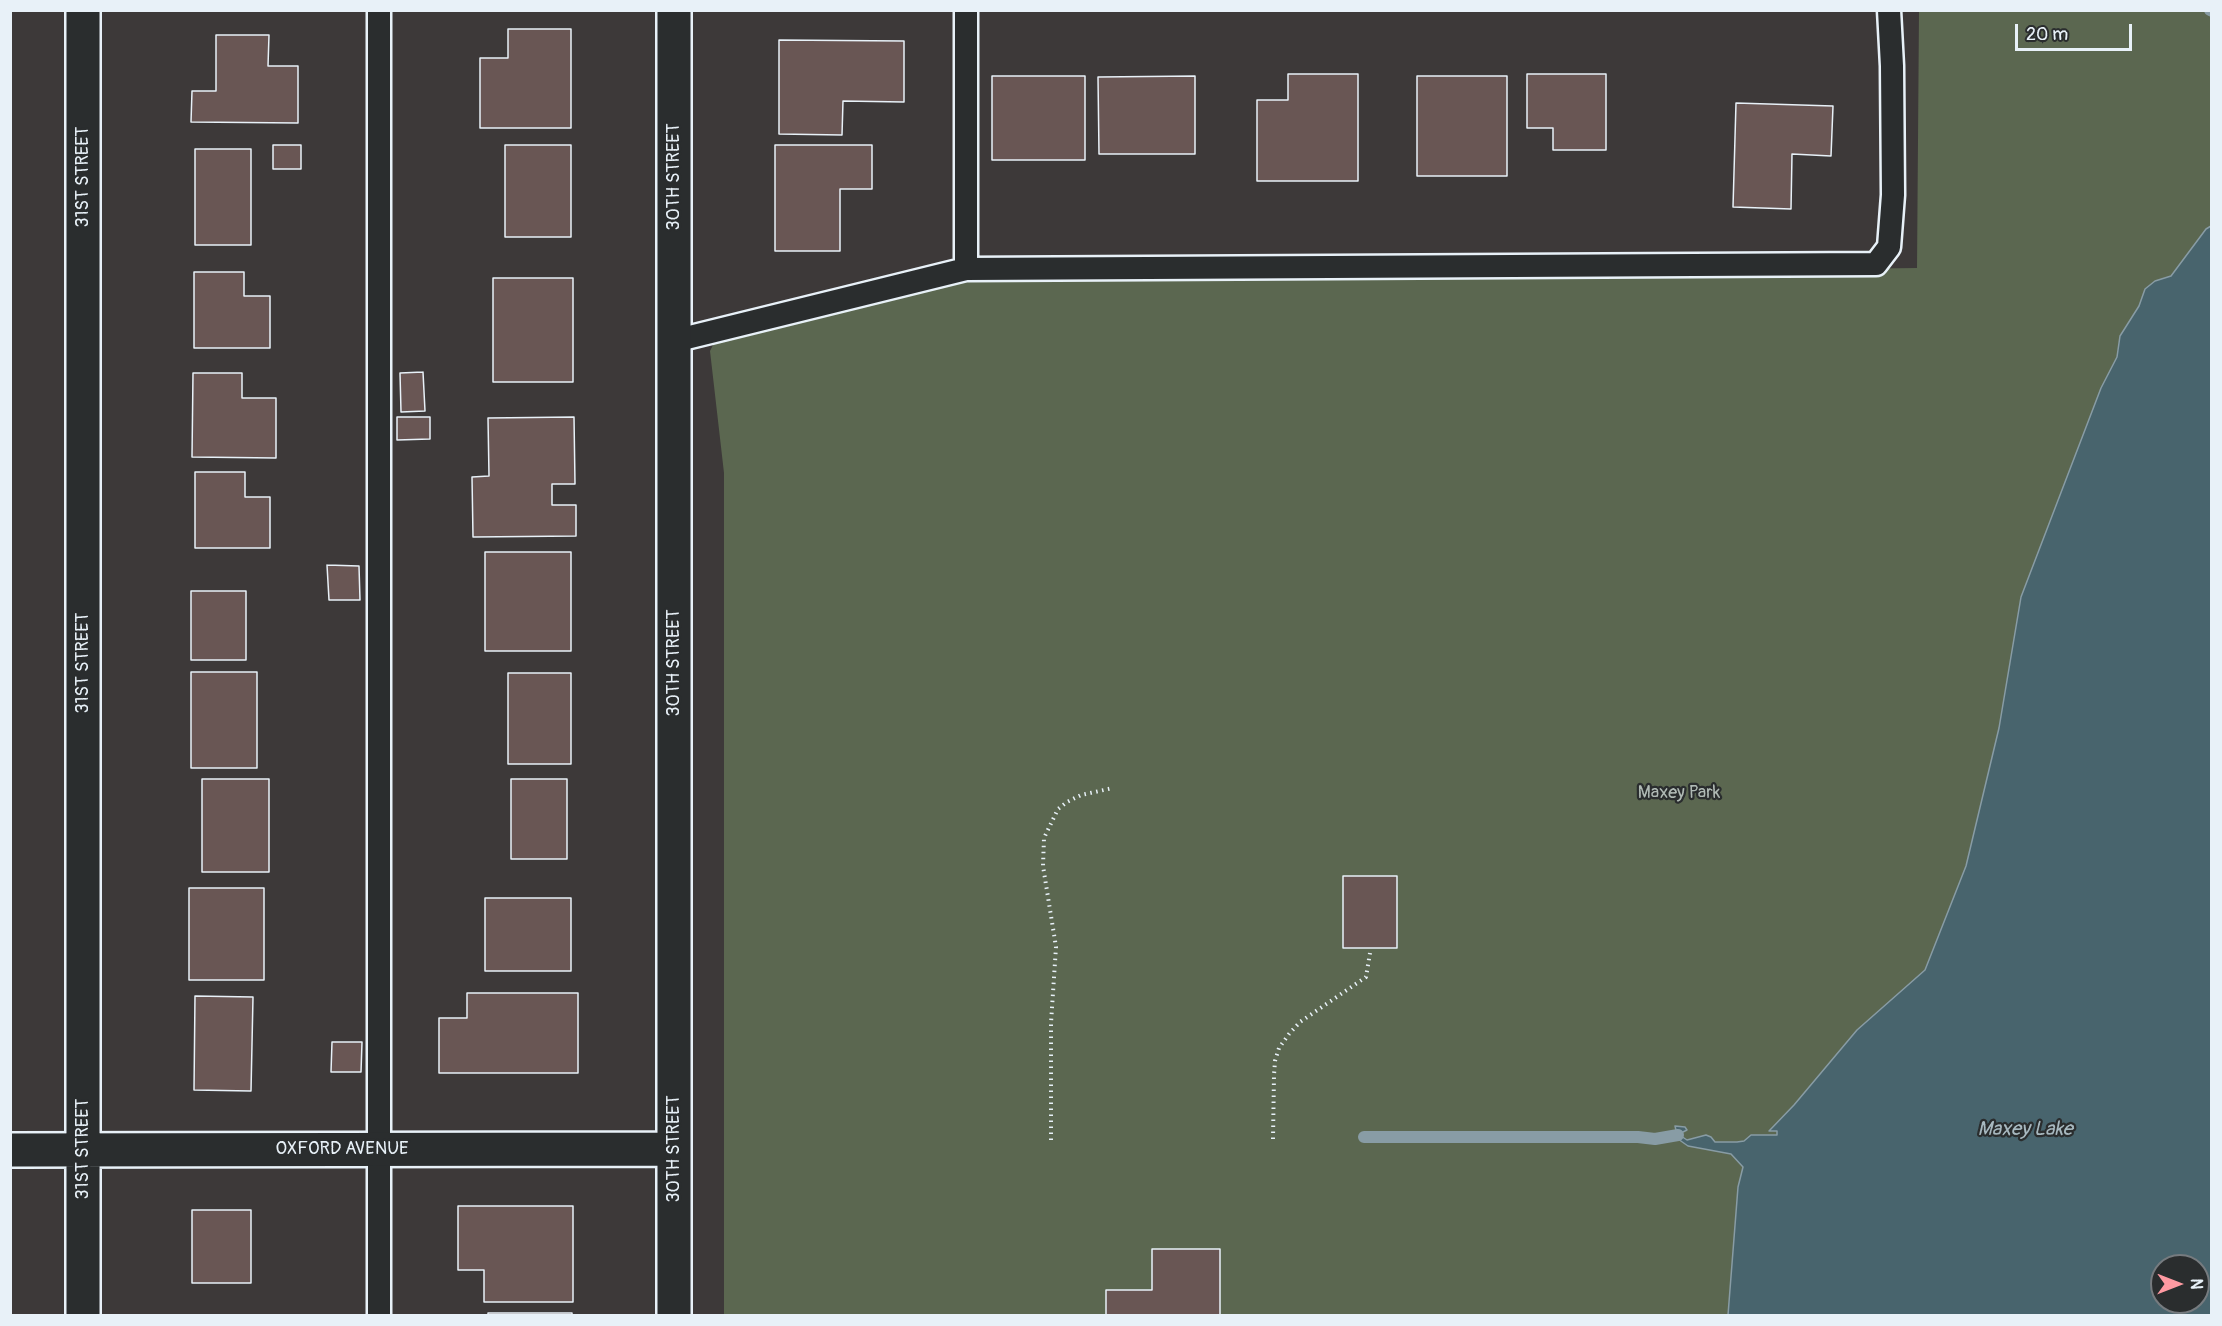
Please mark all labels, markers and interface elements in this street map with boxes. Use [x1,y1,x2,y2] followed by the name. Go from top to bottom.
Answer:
[2018,12,2135,50] scale bar
[2026,23,2068,46] text: 20 m
[663,123,685,231] street label: 30TH STREET
[72,126,94,228] street label: 31ST STREET
[663,609,685,717] street label: 30TH STREET
[72,612,94,714] street label: 31ST STREET
[1638,782,1720,804] park label: Maxey Park
[663,1095,685,1203] street label: 30TH STREET
[72,1098,94,1200] street label: 31ST STREET
[1977,1118,2073,1142] water label: Maxey Lake
[276,1138,408,1160] street label: OXFORD AVENUE
[2150,1254,2210,1314] north arrow
[2186,1279,2206,1289] text: N

